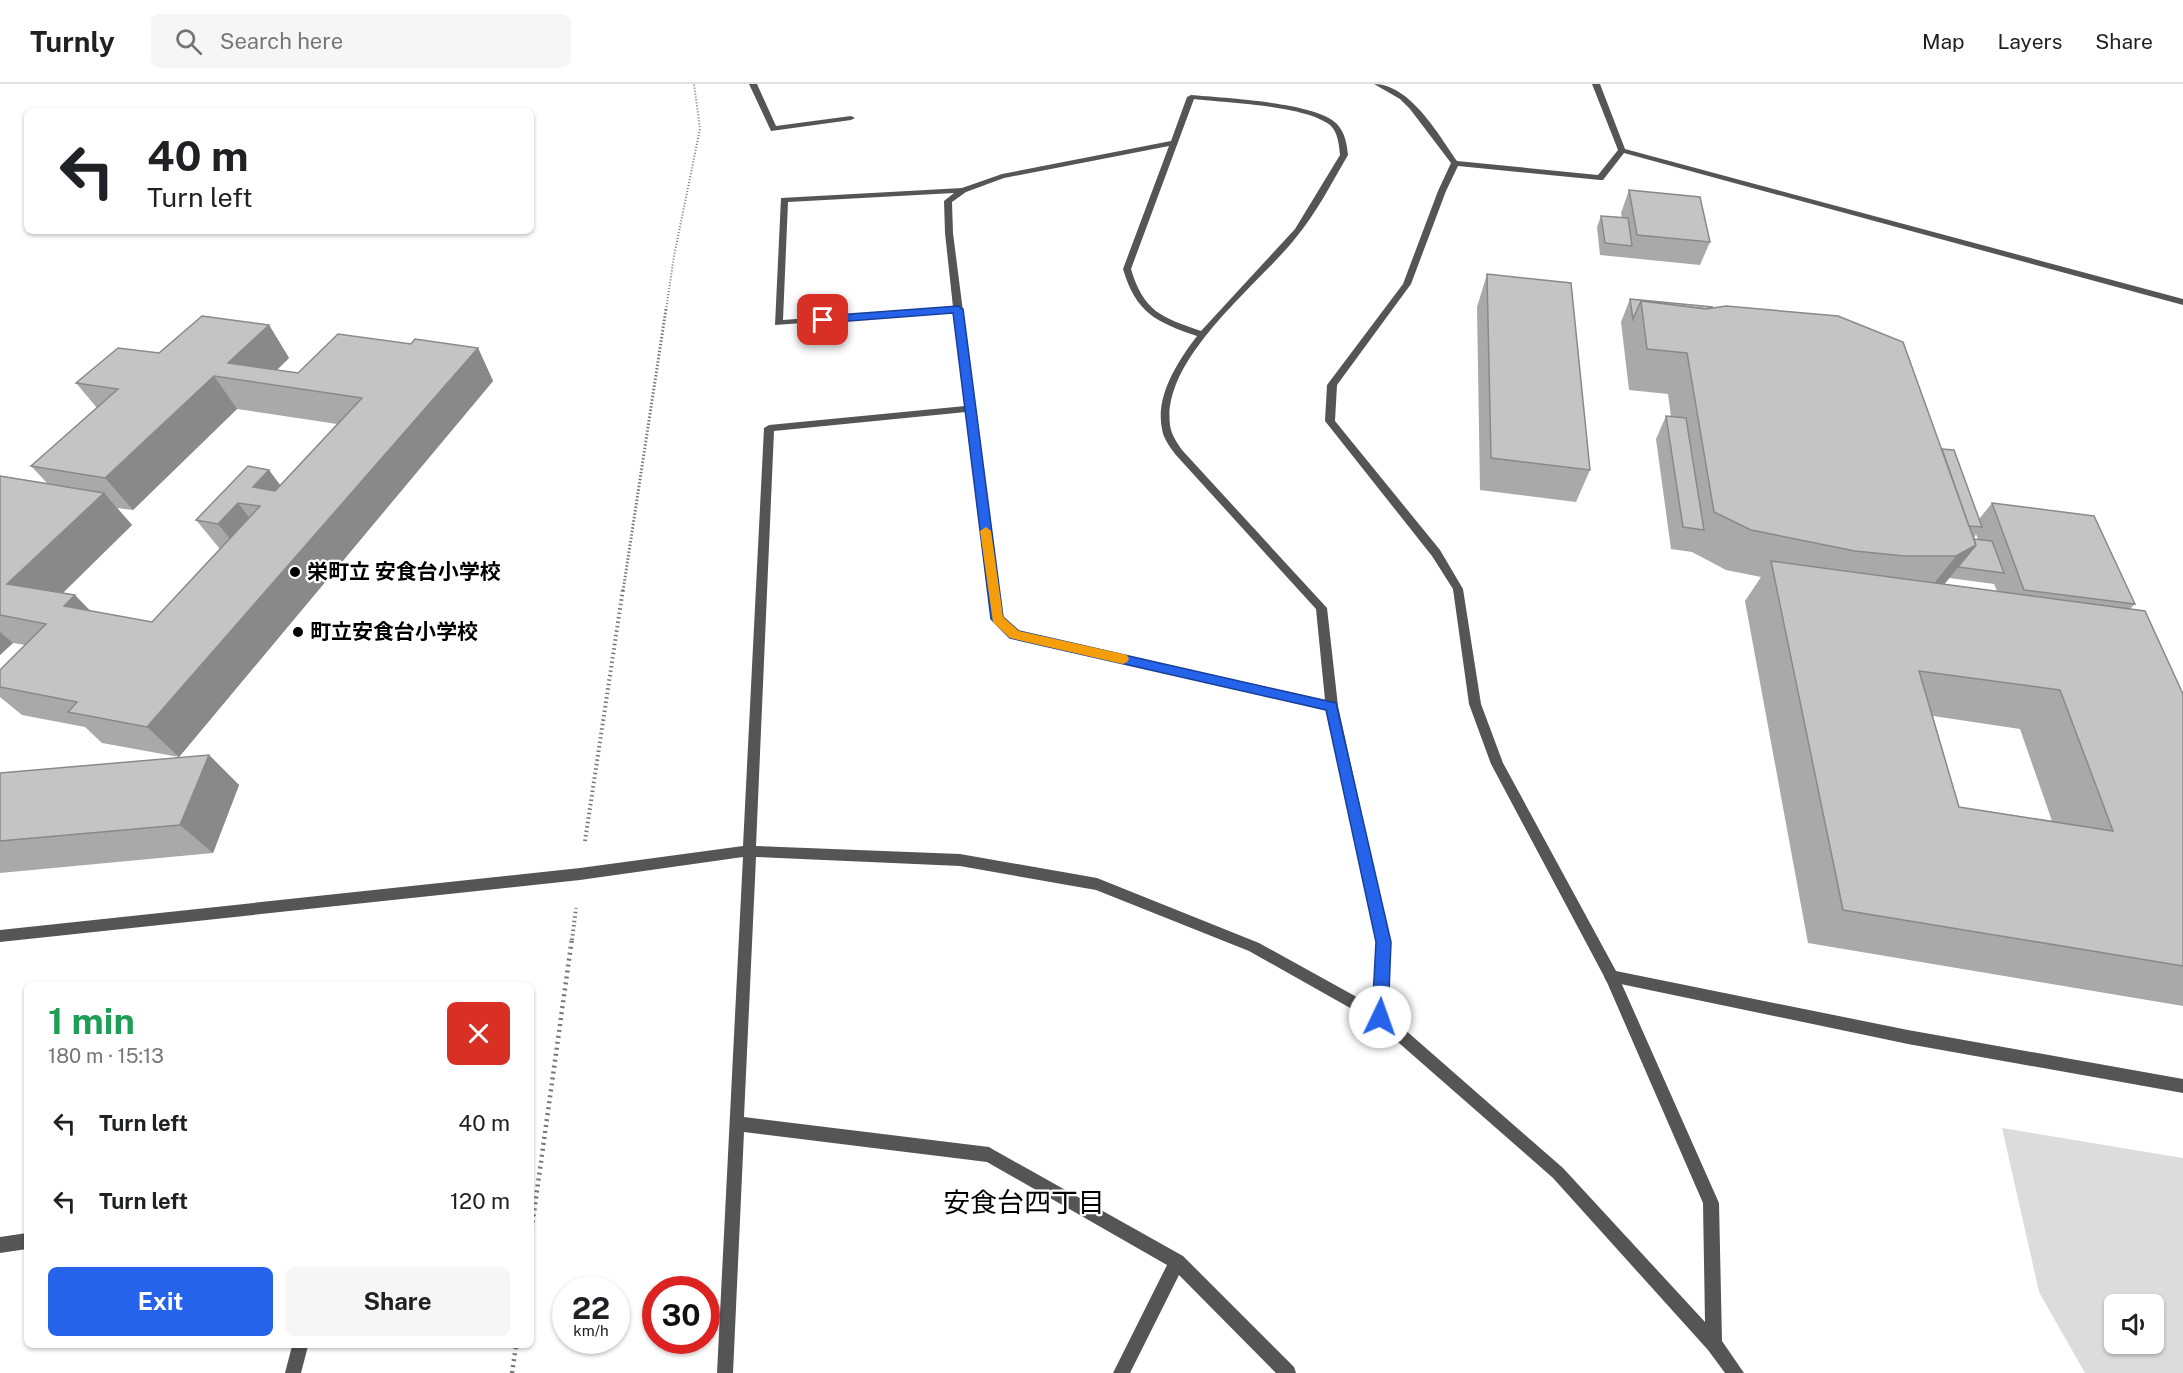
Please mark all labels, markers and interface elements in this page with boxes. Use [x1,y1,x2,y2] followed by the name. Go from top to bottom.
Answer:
[151,14,571,68] search box
[30,25,115,58] text: Turnly
[172,25,205,58] icon: search
[220,28,343,54] text: Search here
[1922,29,1965,54] text: Map
[1998,29,2062,54] text: Layers
[2095,29,2153,54] text: Share
[147,131,249,180] text: 40 m
[48,132,126,210] icon: left
[147,181,253,213] text: Turn left
[797,294,848,345] pin
[806,303,839,336] icon: arrive
[307,559,501,584] place label: 栄町立 安食台小学校
[288,565,302,579] marker: 栄町立 安食台小学校
[310,619,478,644] place label: 町立安食台小学校
[291,625,305,639] marker: 町立安食台小学校
[1348,985,1412,1049] position arrow
[48,1000,135,1042] text: 1 min
[447,1002,510,1065] button: close
[48,1044,164,1068] text: 180 m · 15:13
[48,1107,81,1140] icon: left
[99,1110,188,1136] text: Turn left
[458,1110,510,1136] text: 40 m
[48,1185,81,1218] icon: left
[943,1186,1105,1218] district label: 安食台四丁目
[99,1188,188,1214] text: Turn left
[450,1188,510,1214] text: 120 m
[48,1267,273,1336] button: Exit
[285,1267,510,1336] button: Share
[642,1276,720,1354] speed limit sign: 30
[572,1290,610,1326] text: 22
[2104,1294,2164,1354] map controls
[2104,1294,2164,1354] button: sound
[573,1322,609,1339] text: km/h

